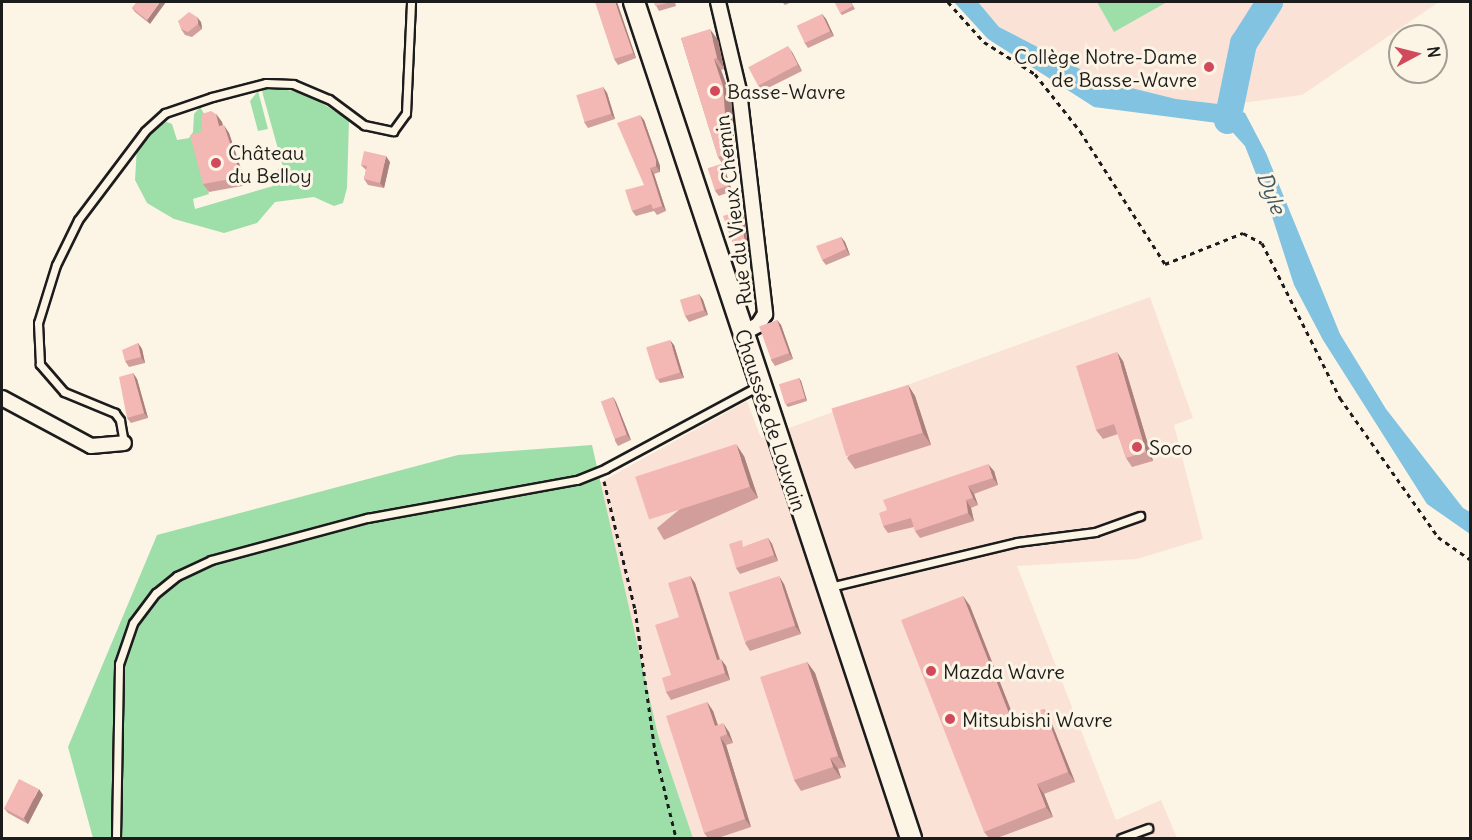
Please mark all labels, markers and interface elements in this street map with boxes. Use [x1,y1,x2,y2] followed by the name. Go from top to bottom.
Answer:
[1388,24,1448,84] north arrow
[1014,44,1197,91] place label: Collège Notre-Dame de Basse-Wavre
[1423,45,1444,59] text: N
[1202,60,1216,74] marker: Collège Notre-Dame de Basse-Wavre
[727,79,846,103] place label: Basse-Wavre
[708,84,722,98] marker: Basse-Wavre
[709,114,757,306] street label: Rue du Vieux Chemin
[228,140,312,187] place label: Château du Belloy
[209,156,223,170] marker: Château du Belloy
[1251,168,1291,218] water label: Dyle
[730,326,812,514] street label: Chaussée de Louvain
[1149,435,1193,459] place label: Soco
[1130,440,1144,454] marker: Soco
[943,659,1065,683] place label: Mazda Wavre
[924,664,938,678] marker: Mazda Wavre
[962,707,1113,731] place label: Mitsubishi Wavre
[943,712,957,726] marker: Mitsubishi Wavre

